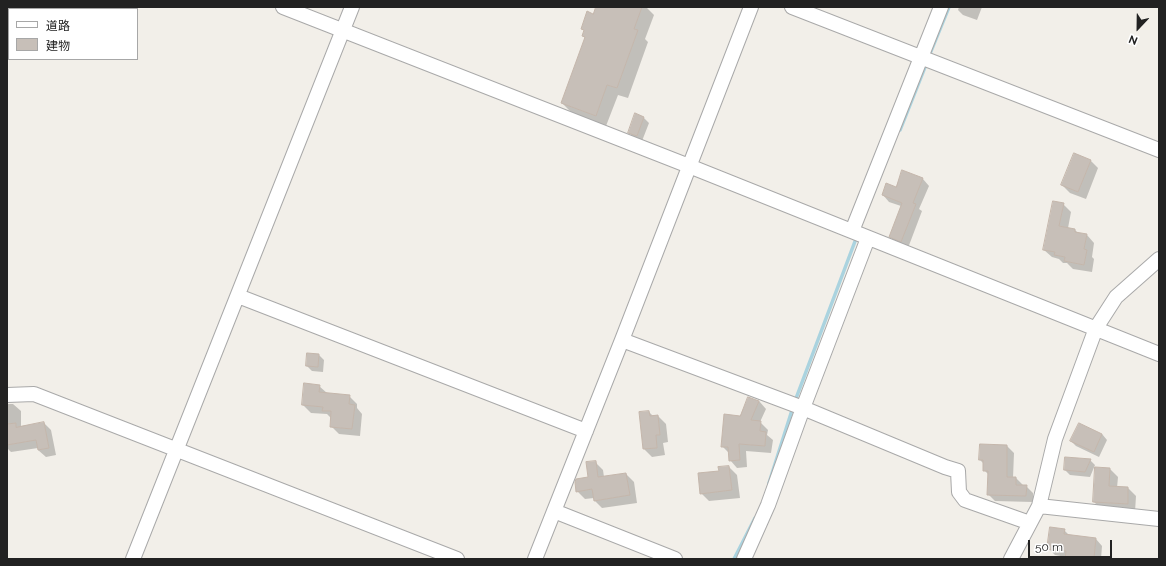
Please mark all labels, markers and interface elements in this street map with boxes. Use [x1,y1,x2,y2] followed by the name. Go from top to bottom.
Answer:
[8,8,138,60] legend
[1118,8,1158,48] north arrow
[46,19,70,33] text: 道路
[1127,32,1140,47] text: N
[46,39,70,53] text: 建物
[1030,532,1114,558] scale bar
[1035,540,1063,554] text: 50 m

